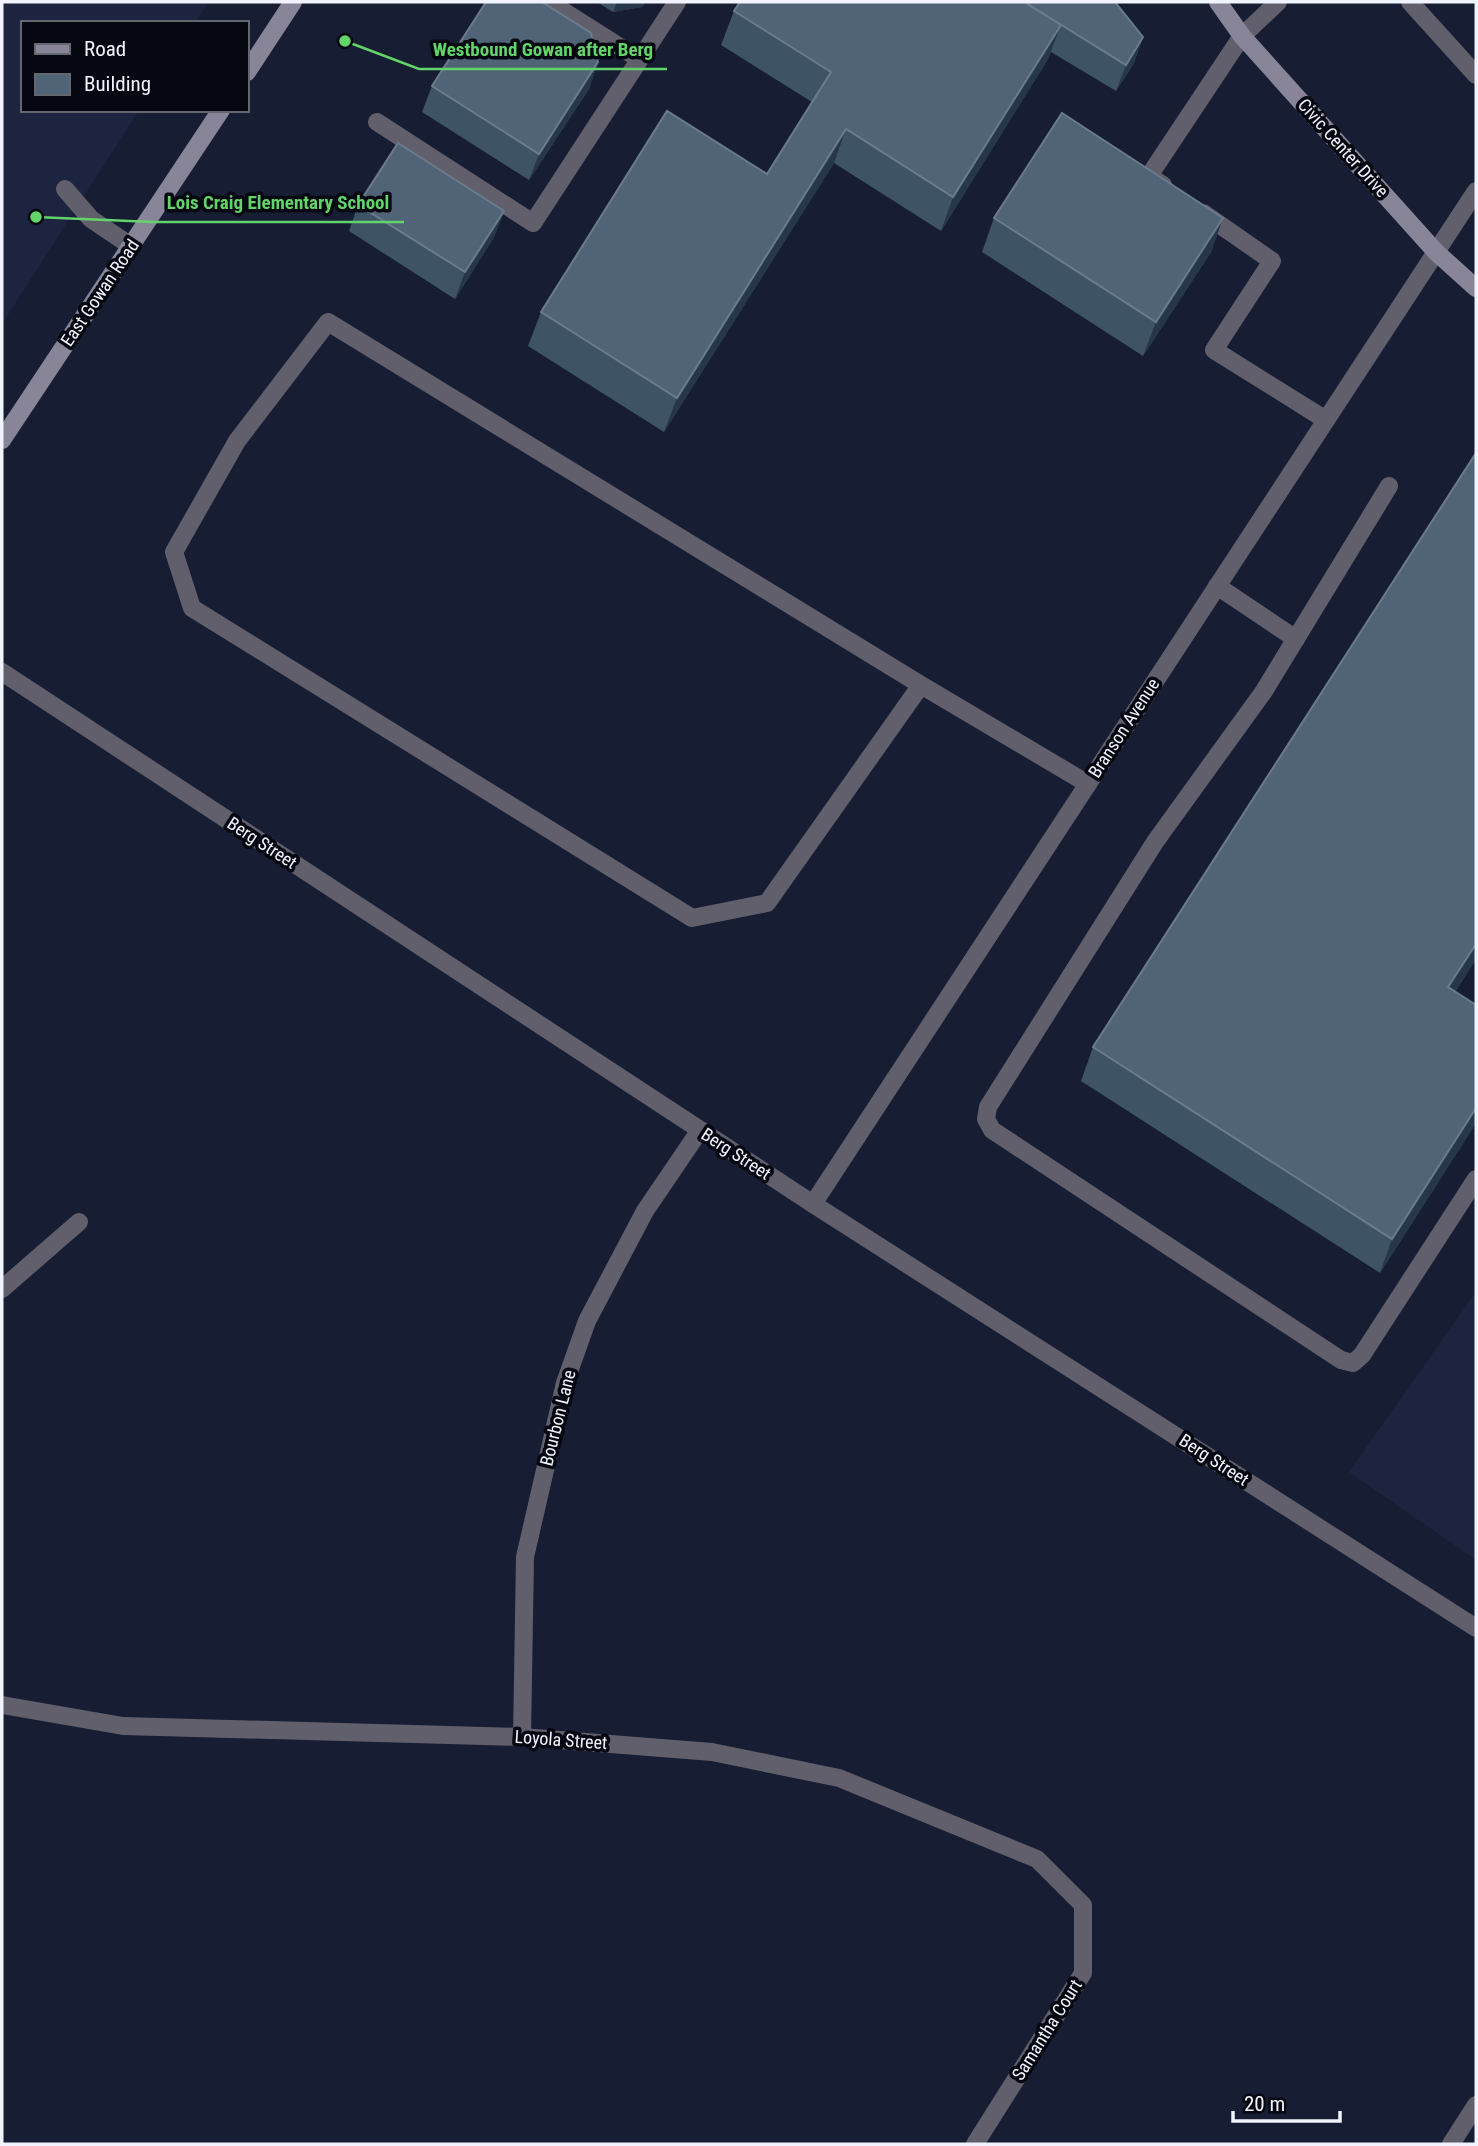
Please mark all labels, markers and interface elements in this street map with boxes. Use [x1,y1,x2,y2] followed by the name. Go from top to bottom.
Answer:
[21,21,248,112] legend
[419,29,667,69] callout: Westbound Gowan after Berg
[84,37,126,61] text: Road
[433,38,653,61] text: Westbound Gowan after Berg
[84,72,151,96] text: Building
[1294,94,1393,201] street label: Civic Center Drive
[153,182,404,222] callout: Lois Craig Elementary School
[167,191,389,214] text: Lois Craig Elementary School
[56,235,143,350] street label: East Gowan Road
[1084,674,1163,781] street label: Branson Avenue
[224,812,301,873] street label: Berg Street
[698,1123,775,1184] street label: Berg Street
[535,1368,580,1468] street label: Bourbon Lane
[1176,1429,1253,1490] street label: Berg Street
[514,1726,608,1753] street label: Loyola Street
[1007,1975,1086,2084] street label: Samantha Court
[1233,2080,1340,2124] scale bar
[1244,2092,1285,2116] text: 20 m

